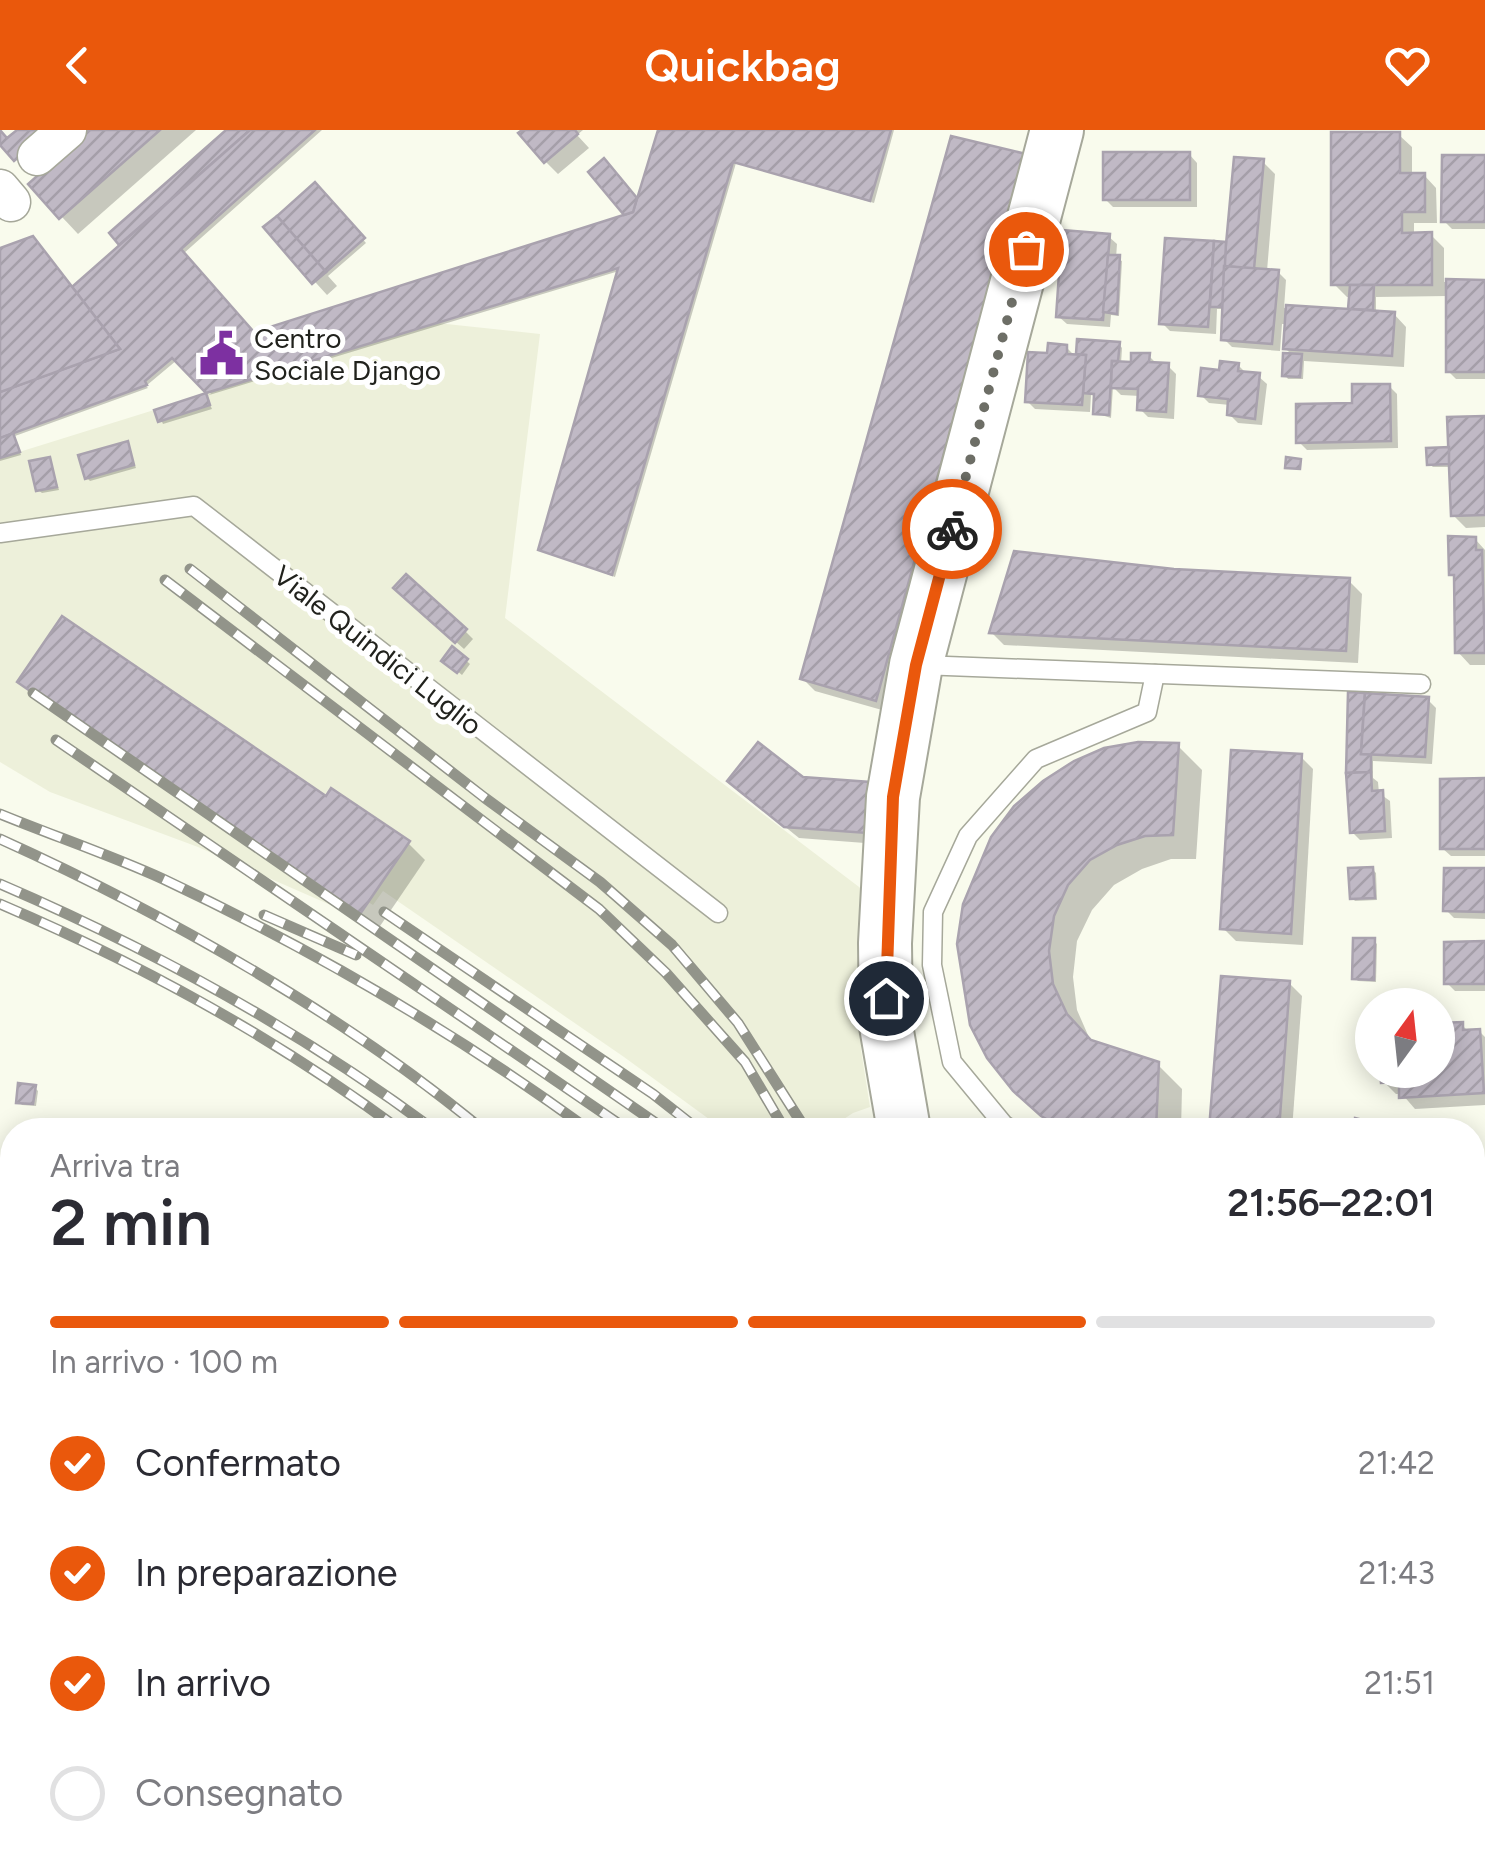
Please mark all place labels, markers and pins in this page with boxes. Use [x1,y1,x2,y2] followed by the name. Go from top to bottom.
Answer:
[984,207,1069,292] pin
[254,321,441,387] place label: Centro Sociale Django
[197,330,245,378] public building icon: Centro Sociale Django
[844,956,929,1041] pin

